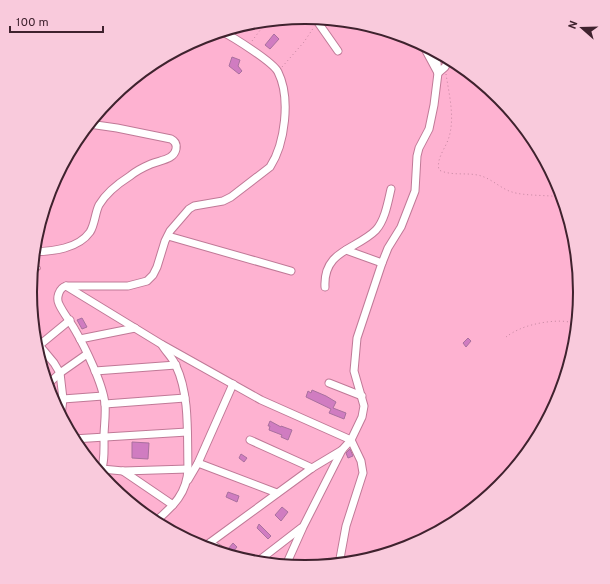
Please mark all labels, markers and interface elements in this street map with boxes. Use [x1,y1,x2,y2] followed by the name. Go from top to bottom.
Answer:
[10,8,103,34] scale bar
[562,8,602,48] north arrow
[16,15,49,31] text: 100 m
[566,19,581,31] text: N

